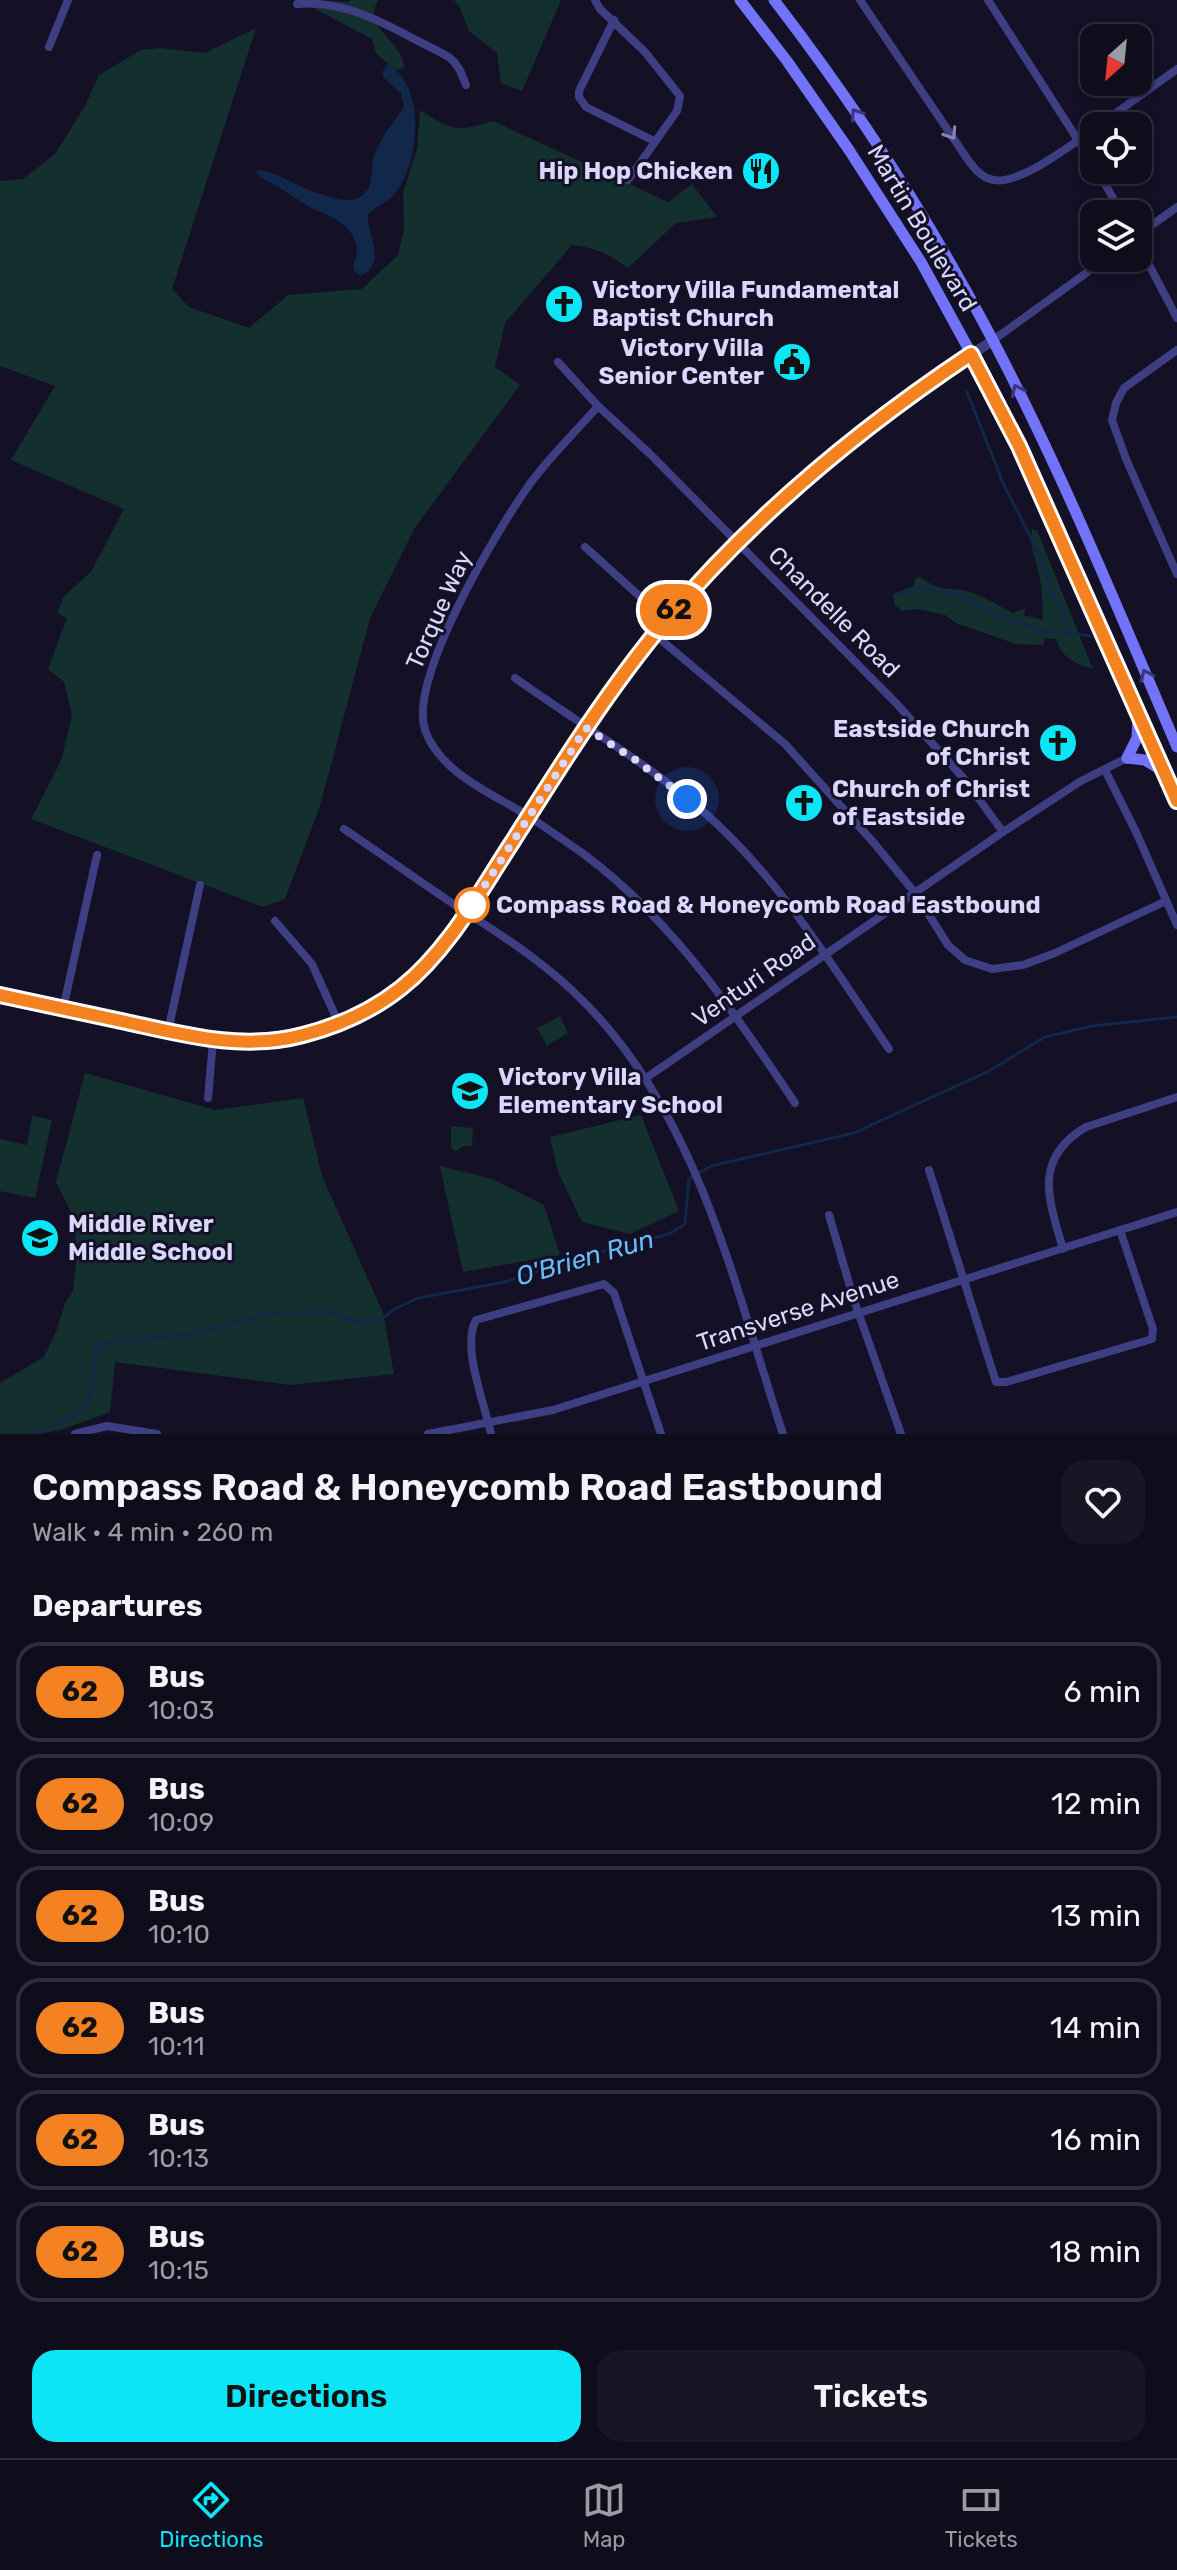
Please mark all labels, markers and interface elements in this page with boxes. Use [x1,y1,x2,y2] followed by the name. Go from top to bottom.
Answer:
[1080,24,1152,96] north arrow
[1080,24,1152,272] map controls
[851,108,866,122] one-way arrow
[1080,112,1152,184] button: locate
[941,125,956,140] one-way arrow
[861,140,983,316] street label: Martin Boulevard
[740,150,782,192] restaurant icon: Hip Hop Chicken
[539,157,733,185] place label: Hip Hop Chicken
[1080,200,1152,272] button: layers
[592,276,899,332] place label: Victory Villa Fundamental Baptist Church
[543,283,585,325] church icon: Victory Villa Fundamental Baptist Church
[599,334,764,390] place label: Victory Villa Senior Center
[771,341,813,383] public building icon: Victory Villa Senior Center
[1011,384,1027,399] one-way arrow
[763,541,905,683] street label: Chandelle Road
[400,546,478,674] street label: Torque Way
[638,584,710,636] line badge: 62
[656,593,692,626] text: 62
[1139,669,1155,683] one-way arrow
[833,715,1030,771] place label: Eastside Church of Christ
[1037,722,1079,764] church icon: Eastside Church of Christ
[832,775,1030,831] place label: Church of Christ of Eastside
[667,779,707,819] your location
[783,782,825,824] church icon: Church of Christ of Eastside
[455,888,489,922] marker: Compass Road & Honeycomb Road Eastbound
[496,891,1041,919] place label: Compass Road & Honeycomb Road Eastbound
[687,927,821,1033] street label: Venturi Road
[498,1063,723,1119] place label: Victory Villa Elementary School
[449,1070,491,1112] school or university icon: Victory Villa Elementary School
[68,1210,233,1266] place label: Middle River Middle School
[19,1217,61,1259] school or university icon: Middle River Middle School
[513,1224,657,1292] water label: O'Brien Run
[693,1265,903,1357] street label: Transverse Avenue
[1061,1460,1145,1544] button: heart
[32,1464,883,1510] text: Compass Road & Honeycomb Road Eastbound
[32,1517,273,1548] text: Walk · 4 min · 260 m
[32,1588,203,1624] text: Departures
[148,1659,205,1695] text: Bus
[1063,1674,1141,1710] text: 6 min
[62,1675,98,1708] text: 62
[148,1695,214,1726] text: 10:03
[148,1771,205,1807] text: Bus
[1051,1786,1141,1822] text: 12 min
[62,1787,98,1820] text: 62
[148,1807,214,1838] text: 10:09
[148,1883,205,1919] text: Bus
[1051,1898,1141,1934] text: 13 min
[62,1899,98,1932] text: 62
[148,1919,210,1950] text: 10:10
[148,1995,205,2031] text: Bus
[1050,2010,1141,2046] text: 14 min
[62,2011,98,2044] text: 62
[148,2031,205,2062] text: 10:11
[148,2107,205,2143] text: Bus
[1051,2122,1141,2158] text: 16 min
[62,2123,98,2156] text: 62
[148,2143,209,2174] text: 10:13
[148,2219,205,2255] text: Bus
[1050,2234,1141,2270] text: 18 min
[62,2235,98,2268] text: 62
[148,2255,209,2286] text: 10:15
[32,2350,581,2442] button: Directions
[597,2350,1145,2442] button: Tickets
[159,2478,263,2553] tab: Directions
[582,2478,626,2553] tab: Map
[945,2478,1018,2553] tab: Tickets

